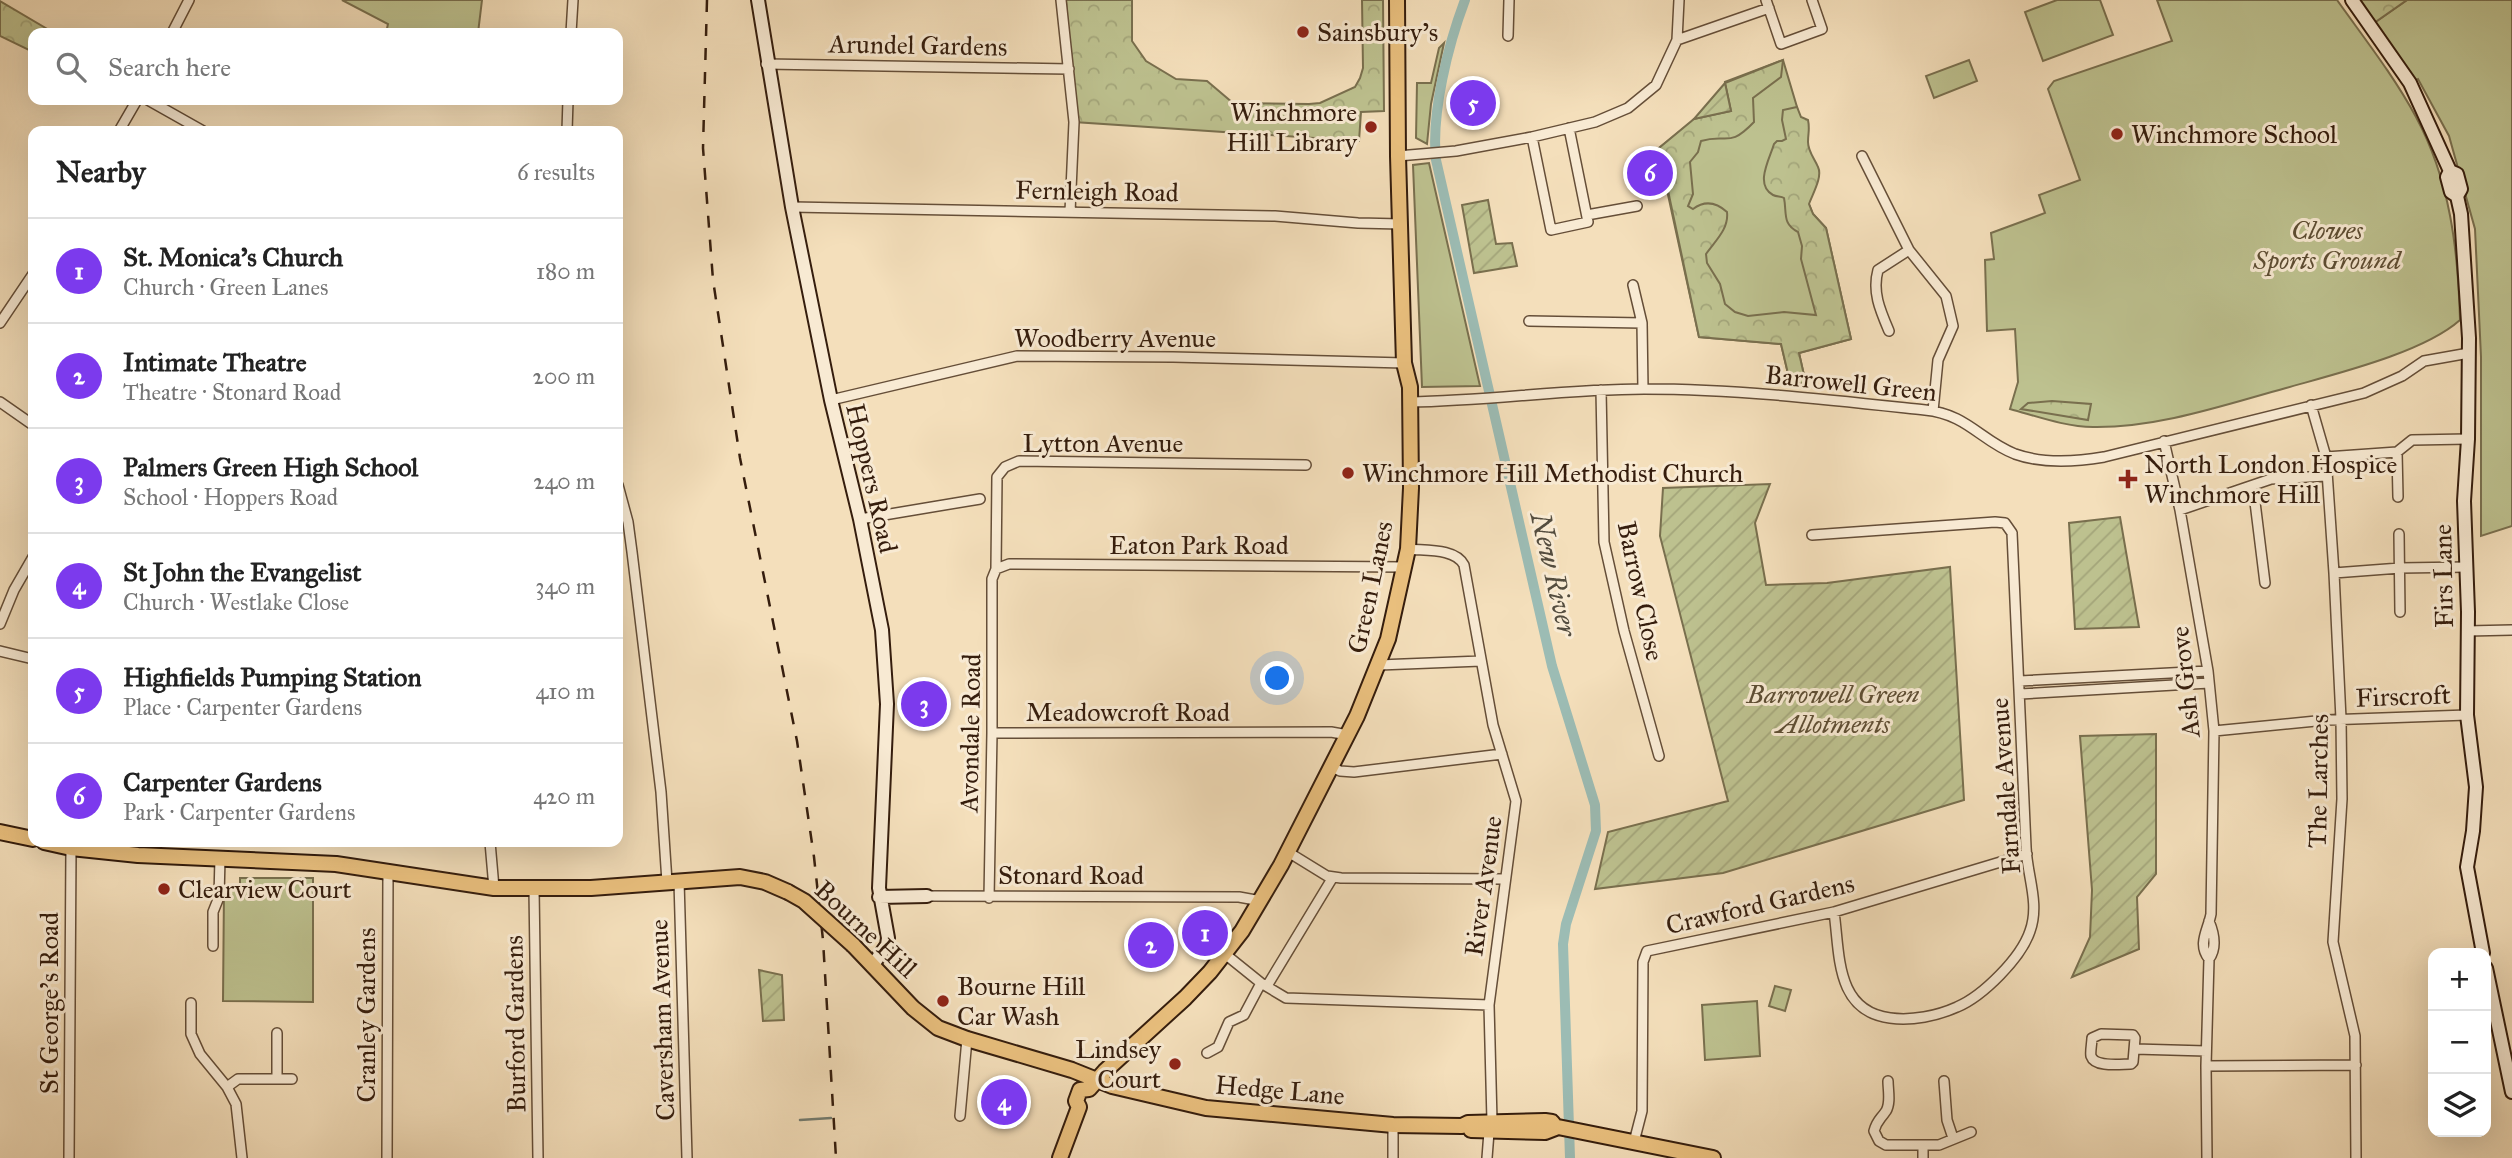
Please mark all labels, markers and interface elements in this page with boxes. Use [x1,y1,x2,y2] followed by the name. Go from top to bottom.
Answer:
[1317,16,1438,48] place label: Sainsbury's
[1295,24,1311,40] marker: Sainsbury's
[827,27,1008,63] street label: Arundel Gardens
[28,28,623,105] search box
[52,48,90,86] icon: search
[108,51,231,83] text: Search here
[1450,77,1496,129] pin: 5
[1226,96,1358,158] place label: Winchmore Hill Library
[2131,118,2337,150] place label: Winchmore School
[1363,119,1379,135] marker: Winchmore Hill Library
[2109,126,2125,142] marker: Winchmore School
[1627,147,1673,199] pin: 6
[56,154,146,190] text: Nearby
[517,158,595,186] text: 6 results
[1015,174,1179,208] street label: Fernleigh Road
[2252,214,2402,277] park label: Clowes Sports Ground
[123,241,343,273] text: St. Monica’s Church
[74,257,84,285] text: 1
[536,257,595,285] text: 180 m
[123,273,328,301] text: Church · Green Lanes
[1014,322,1216,354] street label: Woodberry Avenue
[123,346,307,378] text: Intimate Theatre
[1764,358,1938,408] street label: Barrowell Green
[73,362,85,390] text: 2
[533,362,595,390] text: 200 m
[123,378,341,406] text: Theatre · Stonard Road
[839,400,905,556] street label: Hoppers Road
[1023,427,1183,459] street label: Lytton Avenue
[2144,448,2397,510] place label: North London Hospice Winchmore Hill
[123,451,418,483] text: Palmers Green High School
[1362,457,1744,489] place label: Winchmore Hill Methodist Church
[1340,465,1356,481] marker: Winchmore Hill Methodist Church
[74,467,84,495] text: 3
[533,467,595,495] text: 240 m
[2118,469,2138,489] marker: North London Hospice Winchmore Hill
[123,483,338,511] text: School · Hoppers Road
[1522,507,1586,641] water label: New River
[1340,518,1400,656] street label: Green Lanes
[1611,518,1671,664] street label: Barrow Close
[2426,524,2460,628] street label: Firs Lane
[1109,529,1289,561] street label: Eaton Park Road
[123,556,361,588] text: St John the Evangelist
[73,572,85,600] text: 4
[535,572,595,600] text: 340 m
[123,588,349,616] text: Church · Westlake Close
[2163,625,2207,740] street label: Ash Grove
[953,653,987,814] street label: Avondale Road
[123,661,421,693] text: Highfields Pumping Station
[1260,661,1294,695] your location
[74,677,84,705] text: 5
[536,677,595,705] text: 410 m
[901,678,947,730] pin: 3
[1746,678,1920,740] park label: Barrowell Green Allotments
[2355,678,2451,714] street label: Firscroft
[123,693,362,721] text: Place · Carpenter Gardens
[1026,696,1230,728] street label: Meadowcroft Road
[1983,697,2027,875] street label: Farndale Avenue
[2301,714,2335,848] street label: The Larches
[123,766,322,798] text: Carpenter Gardens
[73,782,85,810] text: 6
[533,782,595,810] text: 420 m
[123,798,355,826] text: Park · Carpenter Gardens
[1457,814,1509,958] street label: River Avenue
[998,859,1144,891] street label: Stonard Road
[1663,867,1857,941] street label: Crawford Gardens
[178,873,351,905] place label: Clearview Court
[808,874,924,984] street label: Bourne Hill
[156,881,172,897] marker: Clearview Court
[1182,907,1228,959] pin: 1
[33,912,65,1094] street label: St George's Road
[642,919,682,1121] street label: Caversham Avenue
[1128,919,1174,971] pin: 2
[350,928,382,1102] street label: Cranley Gardens
[497,935,533,1113] street label: Burford Gardens
[2428,948,2491,1137] map controls
[2428,948,2491,1011] button: +
[957,970,1085,1032] place label: Bourne Hill Car Wash
[935,993,951,1009] marker: Bourne Hill Car Wash
[2428,1011,2491,1074] button: −
[1075,1033,1162,1095] place label: Lindsey Court
[1167,1056,1183,1072] marker: Lindsey Court
[1214,1068,1346,1112] street label: Hedge Lane
[2428,1074,2491,1137] button: layers
[981,1076,1027,1128] pin: 4

